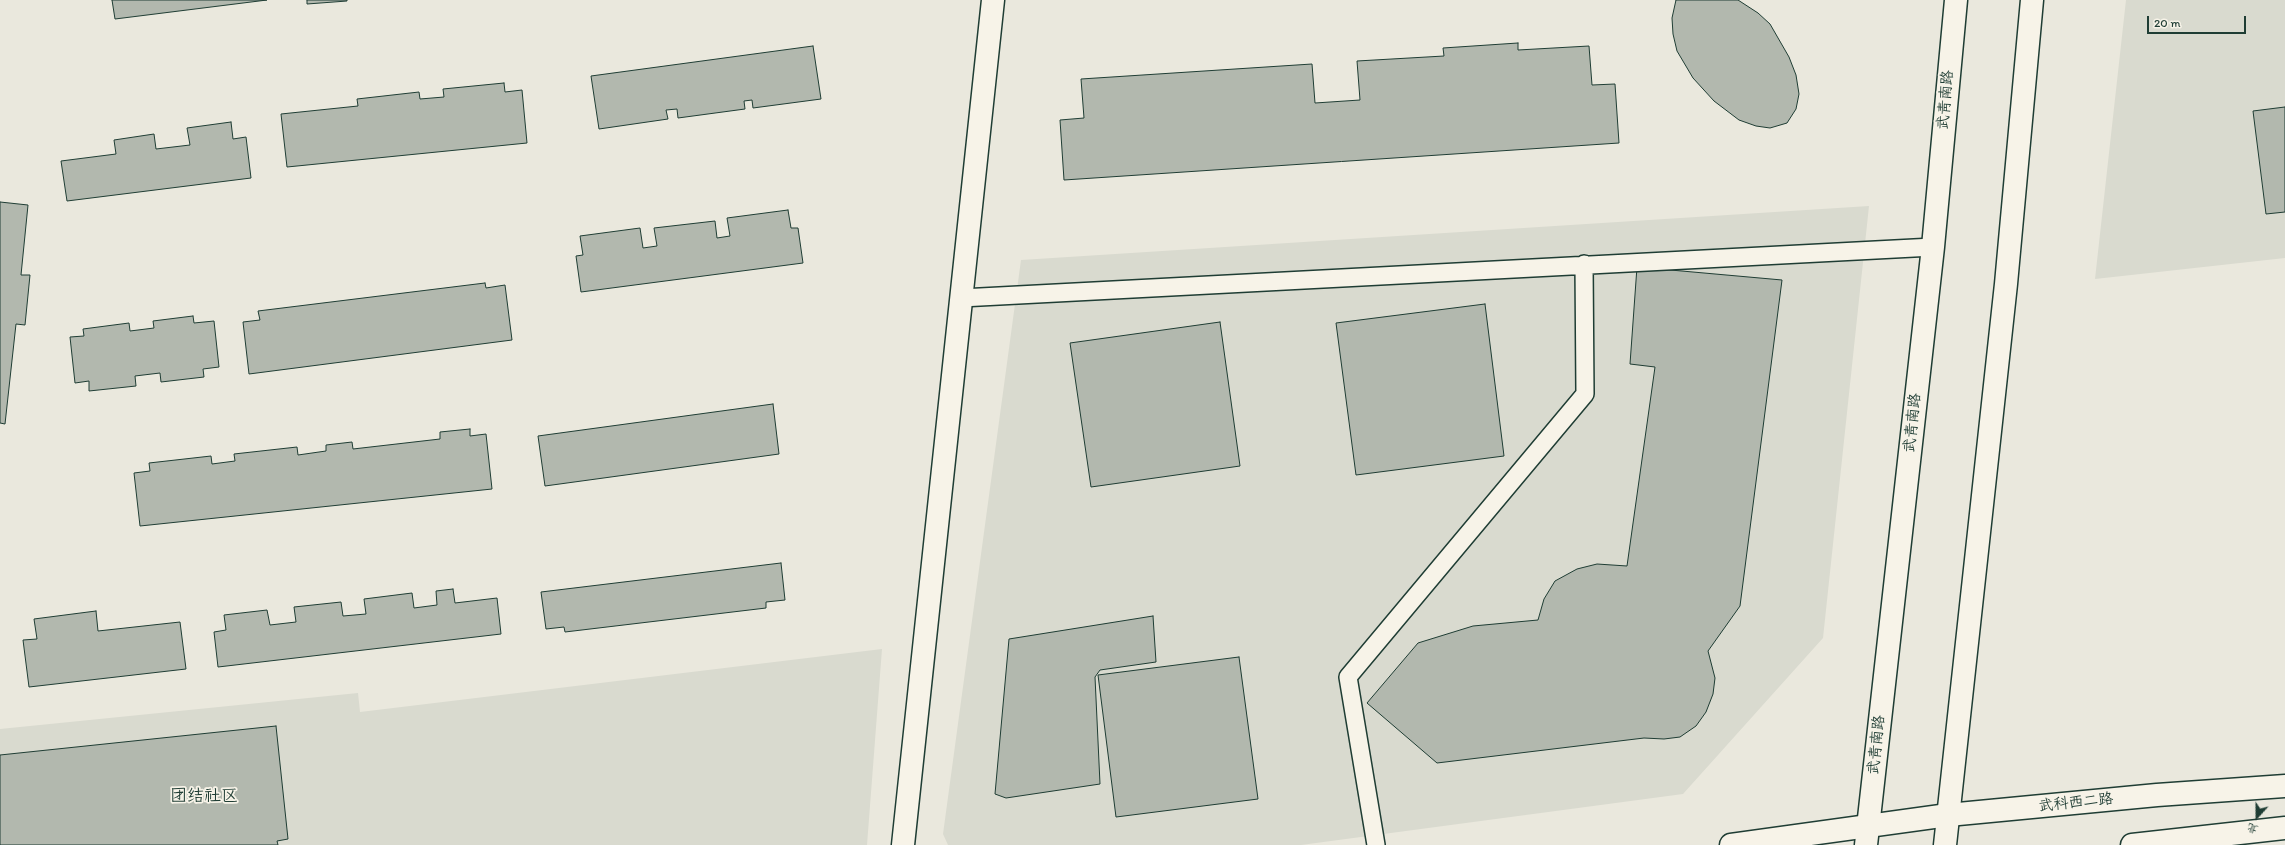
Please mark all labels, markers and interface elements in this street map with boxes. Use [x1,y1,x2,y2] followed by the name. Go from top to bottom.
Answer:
[2149,8,2248,34] scale bar
[2154,16,2181,30] text: 20 m
[1934,69,1958,131] street label: 武青南路
[1901,392,1925,454] street label: 武青南路
[1865,714,1889,776] street label: 武青南路
[170,787,238,807] district label: 团结社区
[2038,790,2114,816] street label: 武科西二路
[2237,797,2277,837] north arrow
[2245,821,2260,837] text: 北

